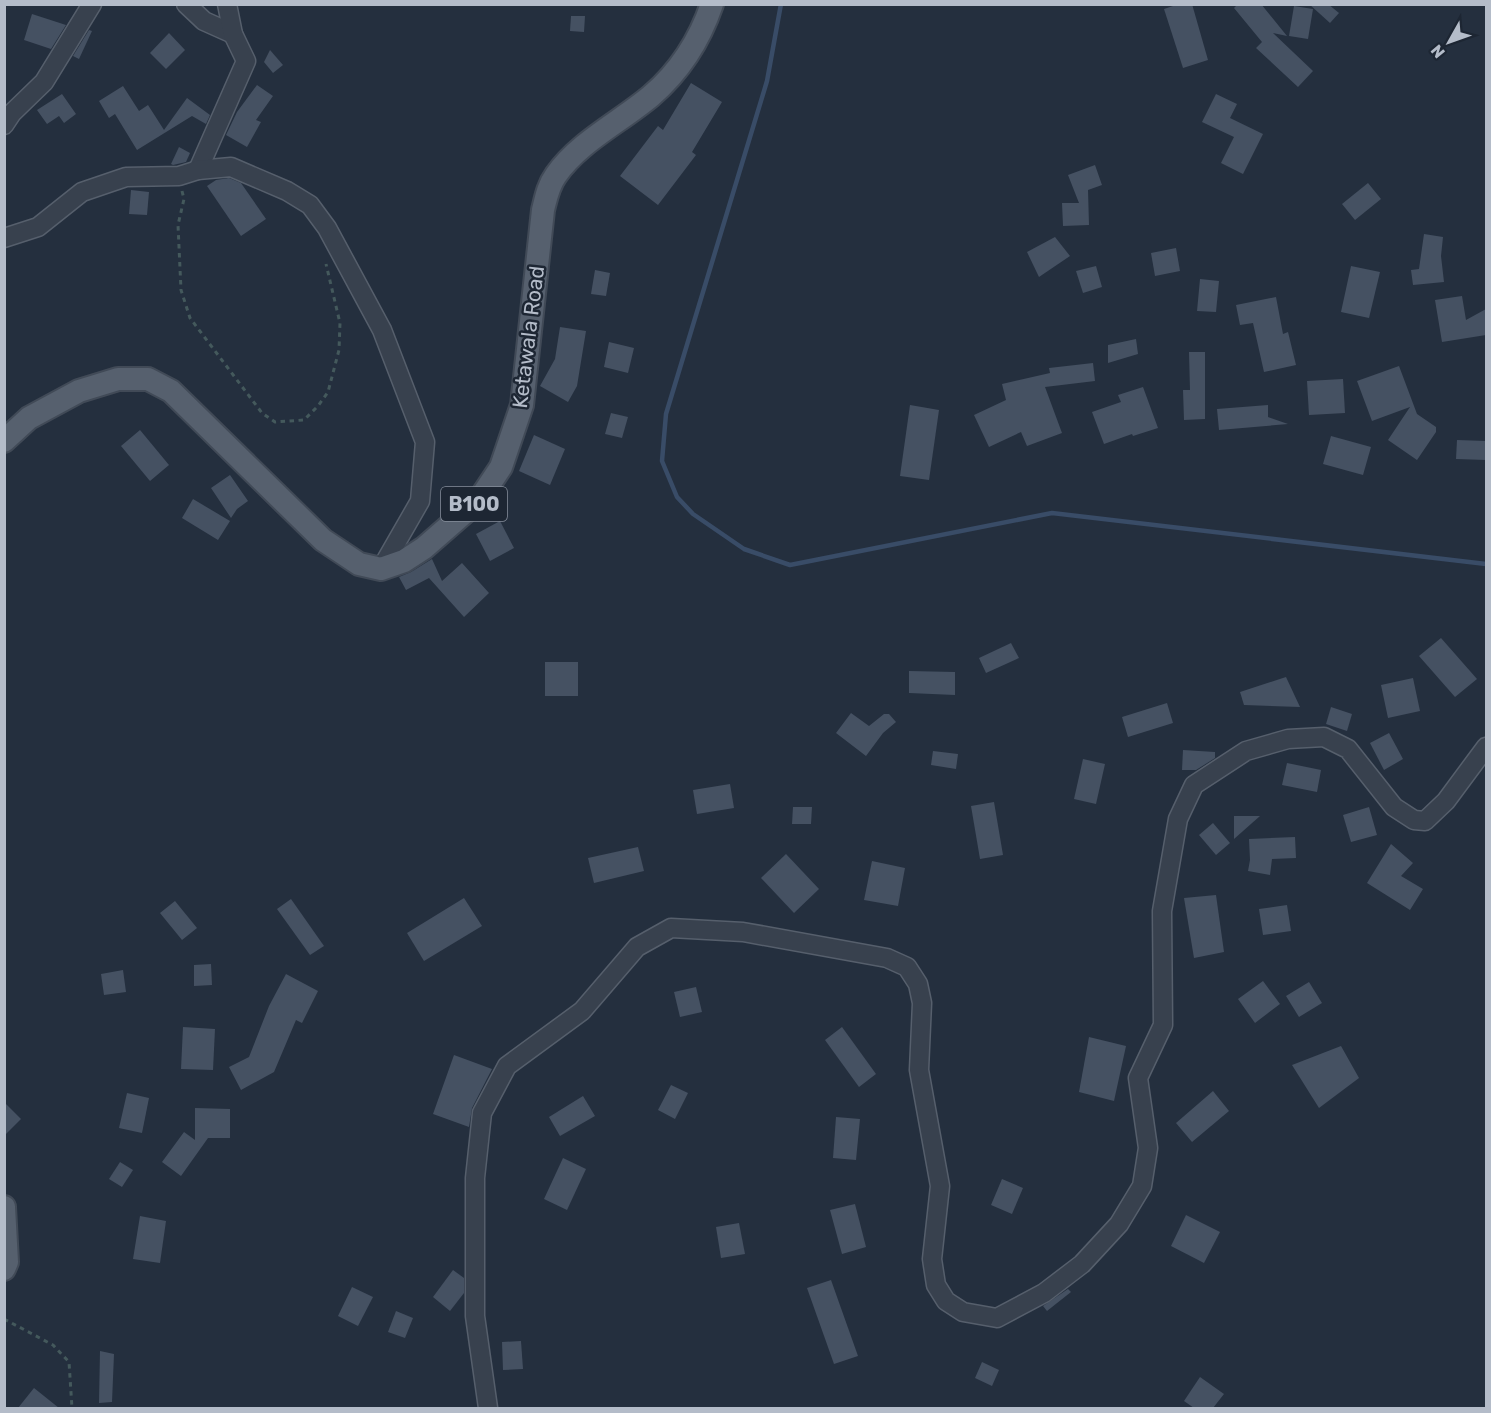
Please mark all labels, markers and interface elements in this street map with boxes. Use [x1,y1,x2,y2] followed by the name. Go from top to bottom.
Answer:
[1419,12,1479,72] north arrow
[1427,41,1449,62] text: N
[507,264,549,410] street label: Ketawala Road
[441,487,507,521] road number: B100

